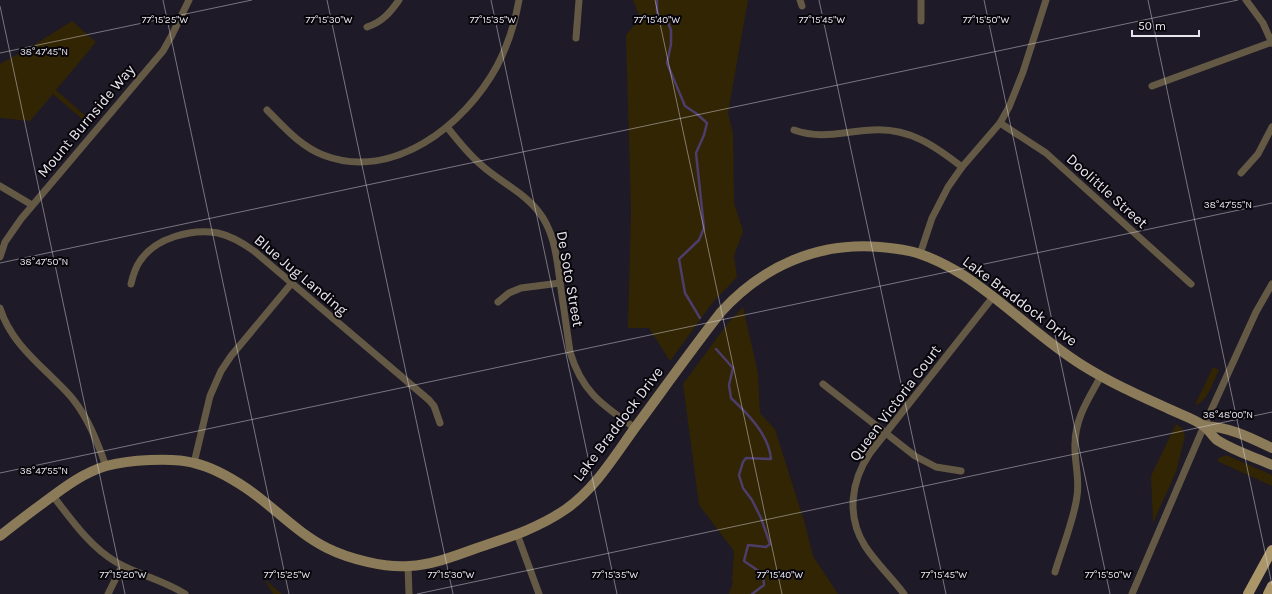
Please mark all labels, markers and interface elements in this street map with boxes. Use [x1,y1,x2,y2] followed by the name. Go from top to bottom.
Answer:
[1132,12,1199,38] scale bar
[142,14,188,26] text: 77°15'25"W
[306,14,353,26] text: 77°15'30"W
[470,14,516,26] text: 77°15'35"W
[634,14,680,26] text: 77°15'40"W
[799,14,845,26] text: 77°15'45"W
[963,14,1009,26] text: 77°15'50"W
[1138,19,1166,33] text: 50 m
[20,46,68,58] text: 38°47'45"N
[34,61,138,181] street label: Mount Burnside Way
[1063,150,1152,232] street label: Doolittle Street
[1204,199,1252,211] text: 38°47'55"N
[553,230,587,329] street label: De Soto Street
[251,231,352,320] street label: Blue Jug Landing
[959,252,1081,350] street label: Lake Braddock Drive
[20,256,68,268] text: 38°47'50"N
[846,341,945,465] street label: Queen Victoria Court
[569,363,667,485] street label: Lake Braddock Drive
[1203,409,1253,421] text: 38°48'00"N
[20,465,68,477] text: 38°47'55"N
[100,569,146,581] text: 77°15'20"W
[264,569,310,581] text: 77°15'25"W
[428,569,475,581] text: 77°15'30"W
[592,569,638,581] text: 77°15'35"W
[757,569,803,581] text: 77°15'40"W
[921,569,967,581] text: 77°15'45"W
[1085,569,1131,581] text: 77°15'50"W

